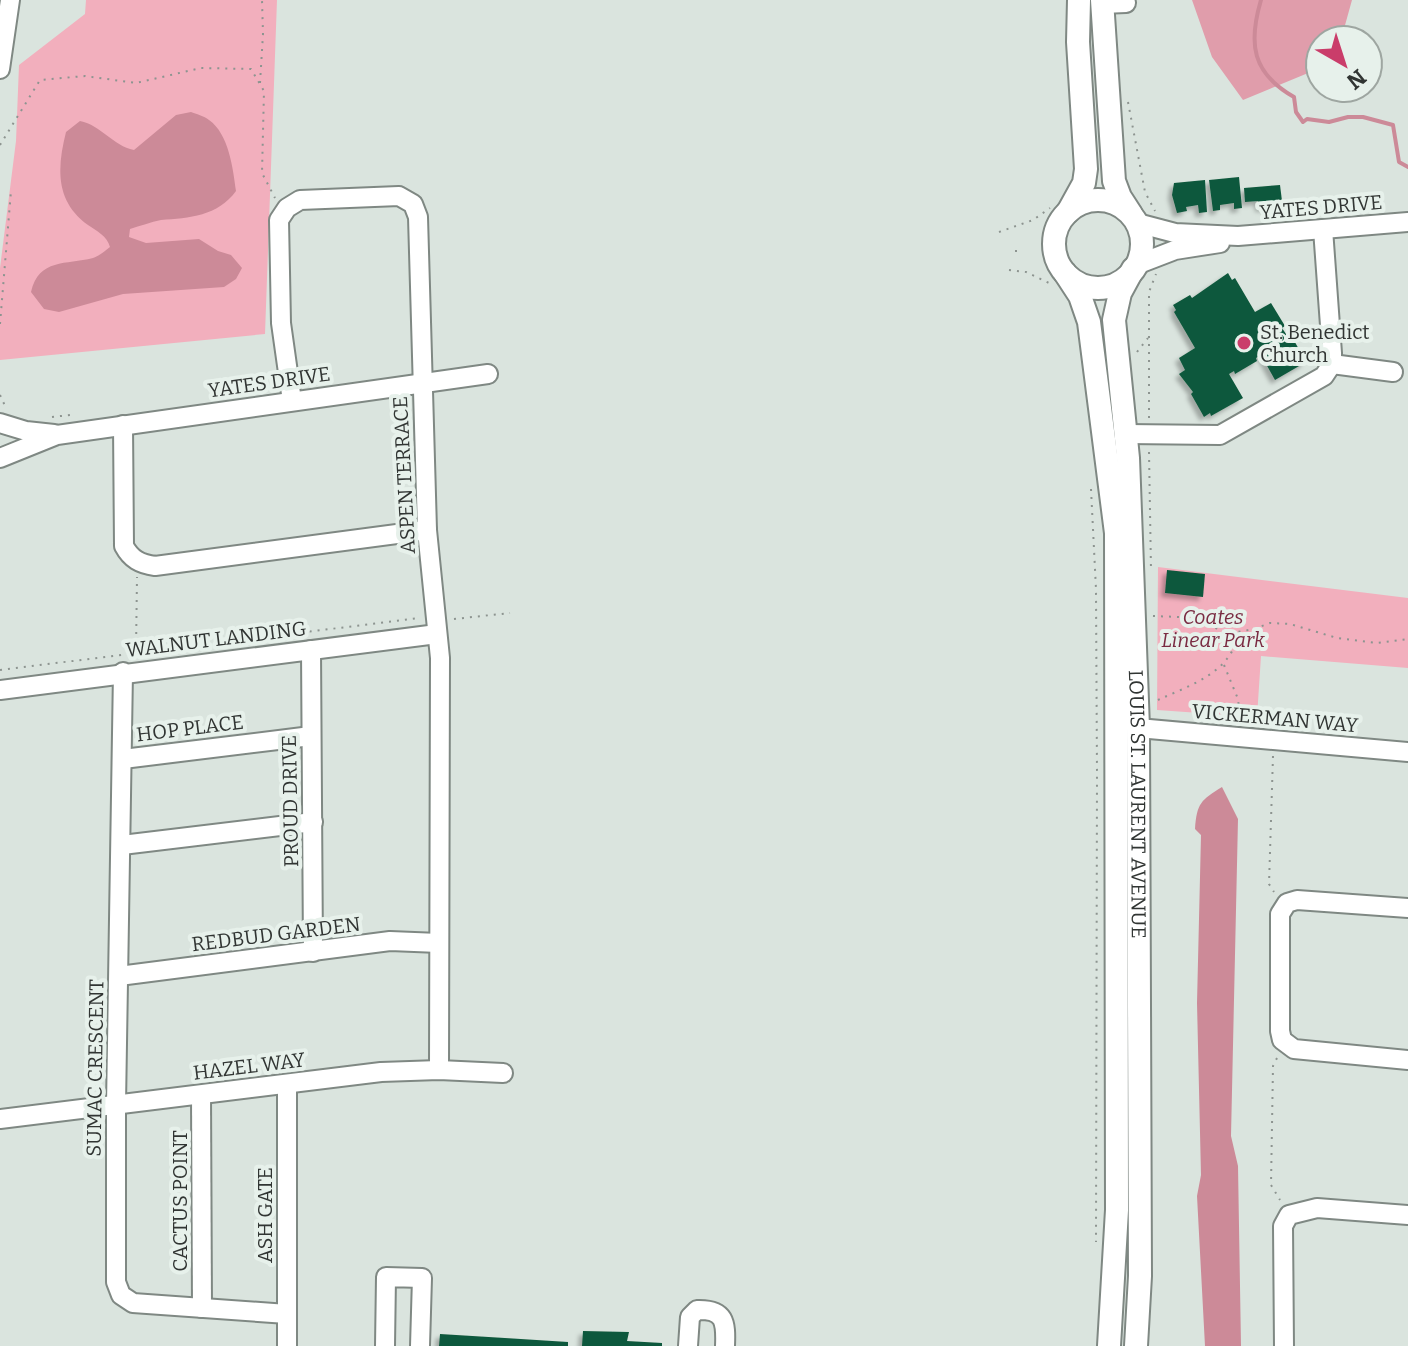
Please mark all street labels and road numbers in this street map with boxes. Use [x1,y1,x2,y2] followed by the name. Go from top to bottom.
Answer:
[1259,190,1383,224] street label: YATES DRIVE
[206,362,332,402] street label: YATES DRIVE
[388,396,420,554] street label: ASPEN TERRACE
[124,616,308,662] street label: WALNUT LANDING
[1124,669,1151,939] street label: LOUIS ST. LAURENT AVENUE
[1191,699,1359,737] street label: VICKERMAN WAY
[135,710,245,746] street label: HOP PLACE
[277,735,303,867] street label: PROUD DRIVE
[190,912,362,956] street label: REDBUD GARDEN
[81,979,109,1157] street label: SUMAC CRESCENT
[192,1047,307,1085] street label: HAZEL WAY
[168,1130,192,1272] street label: CACTUS POINT
[253,1167,277,1263] street label: ASH GATE

